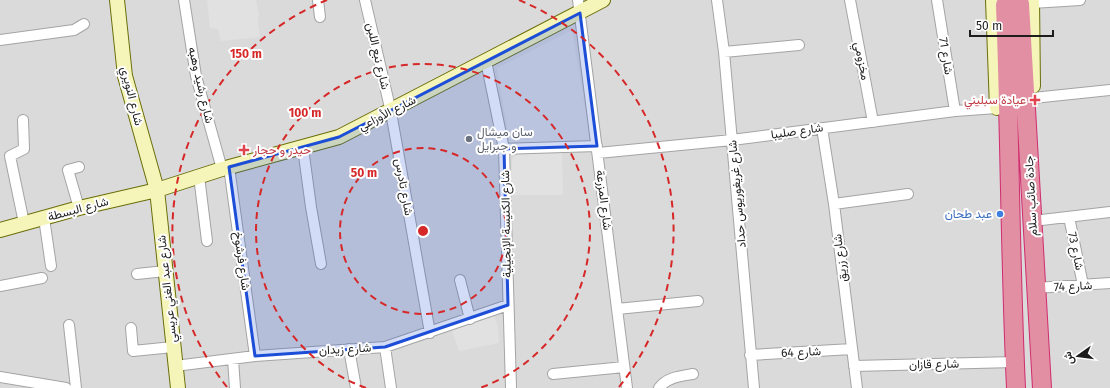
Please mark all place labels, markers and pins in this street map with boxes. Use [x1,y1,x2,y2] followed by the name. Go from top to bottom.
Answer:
[964,93,1026,110] place label: عيادة سبليني
[1029,94,1041,106] marker: عيادة سبليني
[477,125,533,154] place label: سان ميشال و جبرايل
[464,134,474,144] marker: سان ميشال و جبرايل
[252,143,311,158] place label: حيدر و حجار
[238,144,250,156] marker: حيدر و حجار
[945,207,992,221] place label: عبد طحان
[995,209,1005,219] marker: عبد طحان
[416,224,430,238] centre of rings

